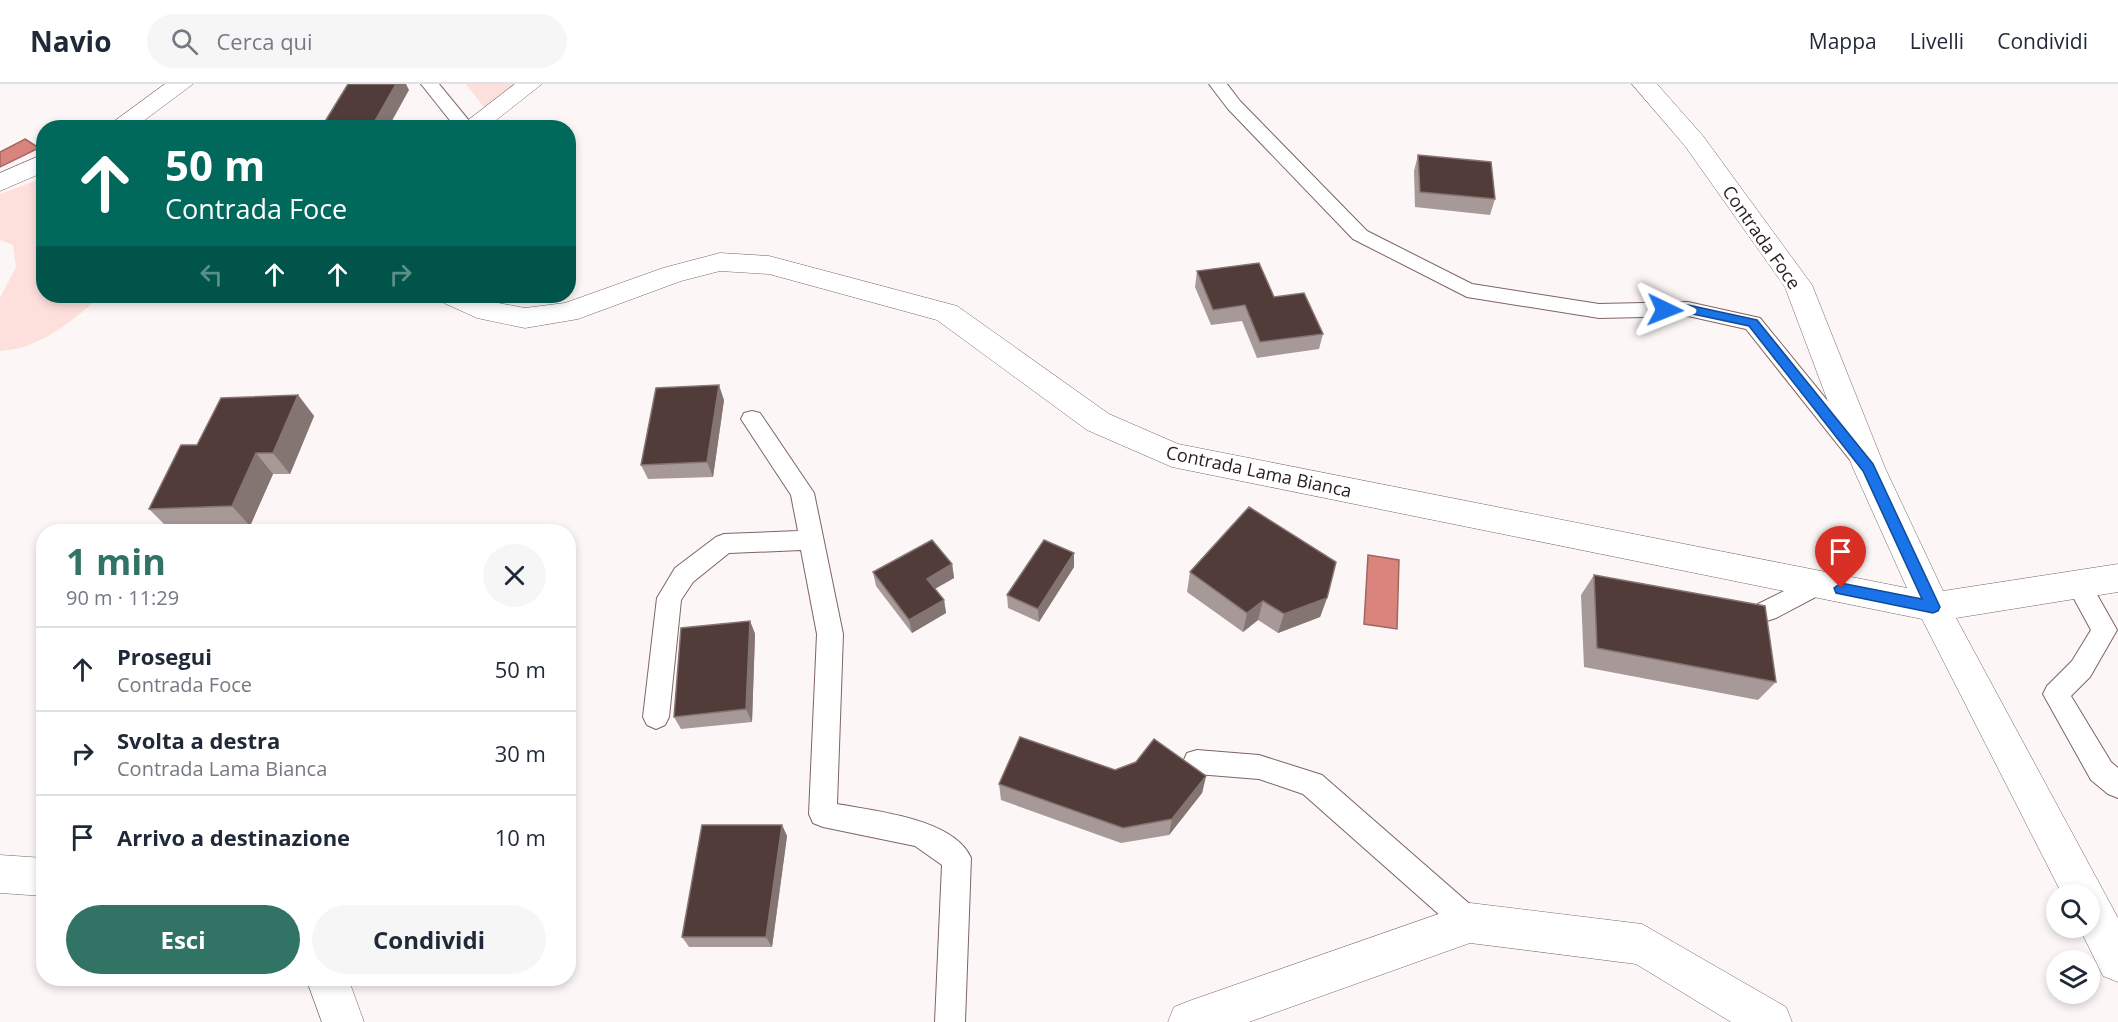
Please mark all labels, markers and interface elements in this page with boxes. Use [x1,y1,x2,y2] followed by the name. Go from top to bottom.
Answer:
[147,14,567,68] search box
[30,22,111,60] text: Navio
[168,25,201,58] icon: search
[216,26,313,56] text: Cerca qui
[1809,27,1877,55] text: Mappa
[1910,27,1964,55] text: Livelli
[1997,27,2088,55] text: Condividi
[165,136,265,193] text: 50 m
[66,144,144,222] icon: ahead
[1717,180,1807,294] street label: Contrada Foce
[165,190,347,227] text: Contrada Foce
[195,258,228,291] icon: left
[258,258,291,291] icon: ahead
[321,258,354,291] icon: ahead
[384,258,417,291] icon: right
[1633,278,1697,342] position arrow
[1164,440,1354,502] street label: Contrada Lama Bianca
[1815,526,1866,588] pin
[1824,535,1857,568] icon: arrive
[66,537,166,586] text: 1 min
[483,544,546,607] button: close
[66,584,179,611] text: 90 m · 11:29
[117,641,212,671] text: Prosegui
[66,653,99,686] icon: ahead
[495,654,546,684] text: 50 m
[117,671,252,698] text: Contrada Foce
[117,725,280,755] text: Svolta a destra
[66,737,99,770] icon: right
[495,738,546,768] text: 30 m
[117,755,327,782] text: Contrada Lama Bianca
[66,821,99,854] icon: arrive
[117,822,350,852] text: Arrivo a destinazione
[495,822,546,852] text: 10 m
[2046,884,2100,1004] map controls
[2046,884,2100,938] button: search
[66,905,300,974] button: Esci
[312,905,546,974] button: Condividi
[2046,950,2100,1004] button: layers

